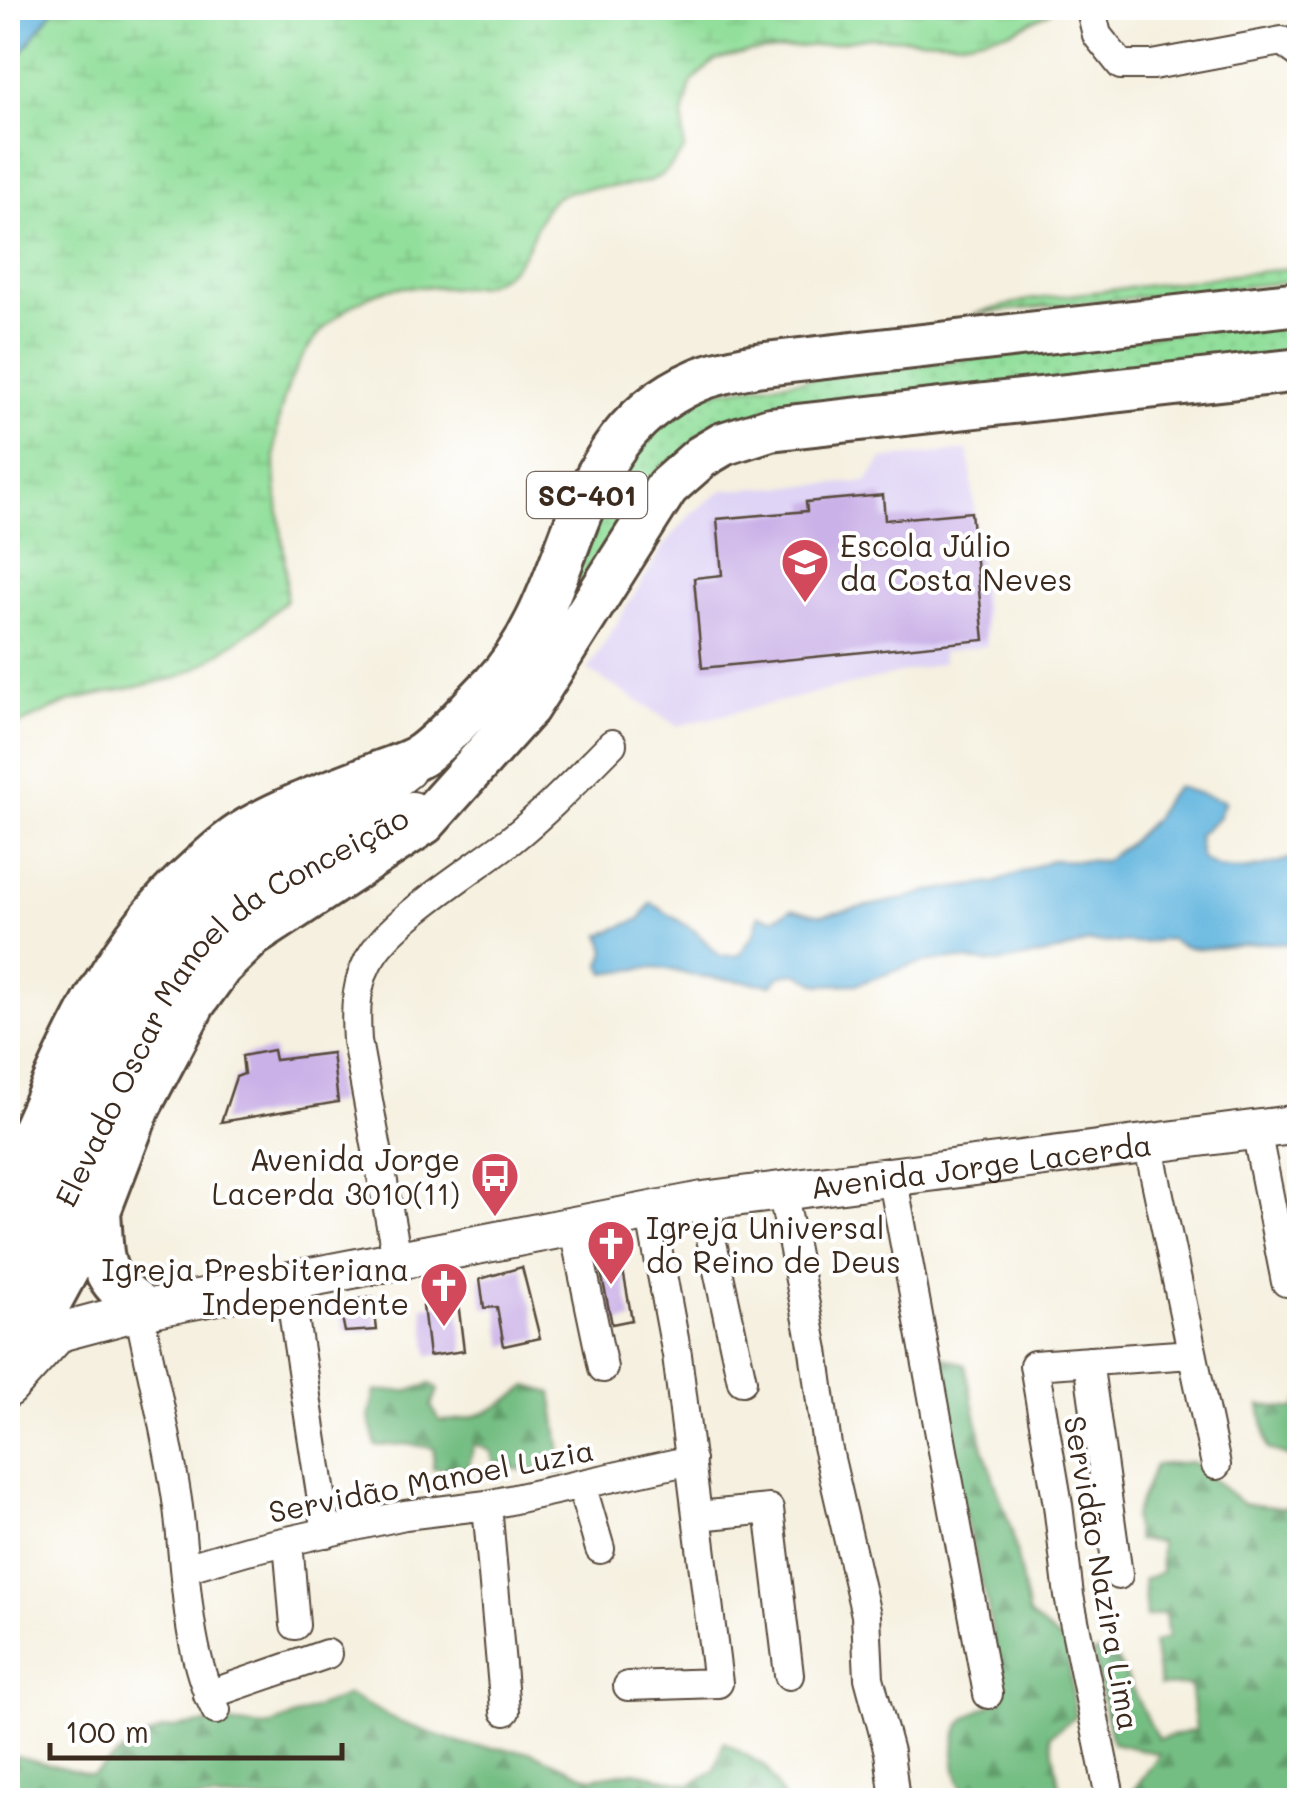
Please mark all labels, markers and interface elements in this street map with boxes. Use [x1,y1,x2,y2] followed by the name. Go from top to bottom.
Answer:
[527,472,647,518] road number: SC-401
[840,525,1072,599] place label: Escola Júlio da Costa Neves
[779,536,831,604] school or university icon: Escola Júlio da Costa Neves
[45,797,415,1213] street label: Elevado Oscar Manoel da Conceição
[808,1123,1154,1207] street label: Avenida Jorge Lacerda
[212,1139,460,1213] place label: Avenida Jorge Lacerda 3010(11)
[469,1150,521,1218] bus stop icon: Avenida Jorge Lacerda 3010(11)
[646,1207,901,1281] place label: Igreja Universal do Reino de Deus
[585,1218,637,1286] church icon: Igreja Universal do Reino de Deus
[102,1249,409,1323] place label: Igreja Presbiteriana Independente
[418,1260,470,1328] church icon: Igreja Presbiteriana Independente
[1056,1413,1150,1733] street label: Servidão Nazira Lima
[265,1429,597,1531] street label: Servidão Manoel Luzia
[50,1698,342,1760] scale bar
[65,1711,149,1751] text: 100 m

